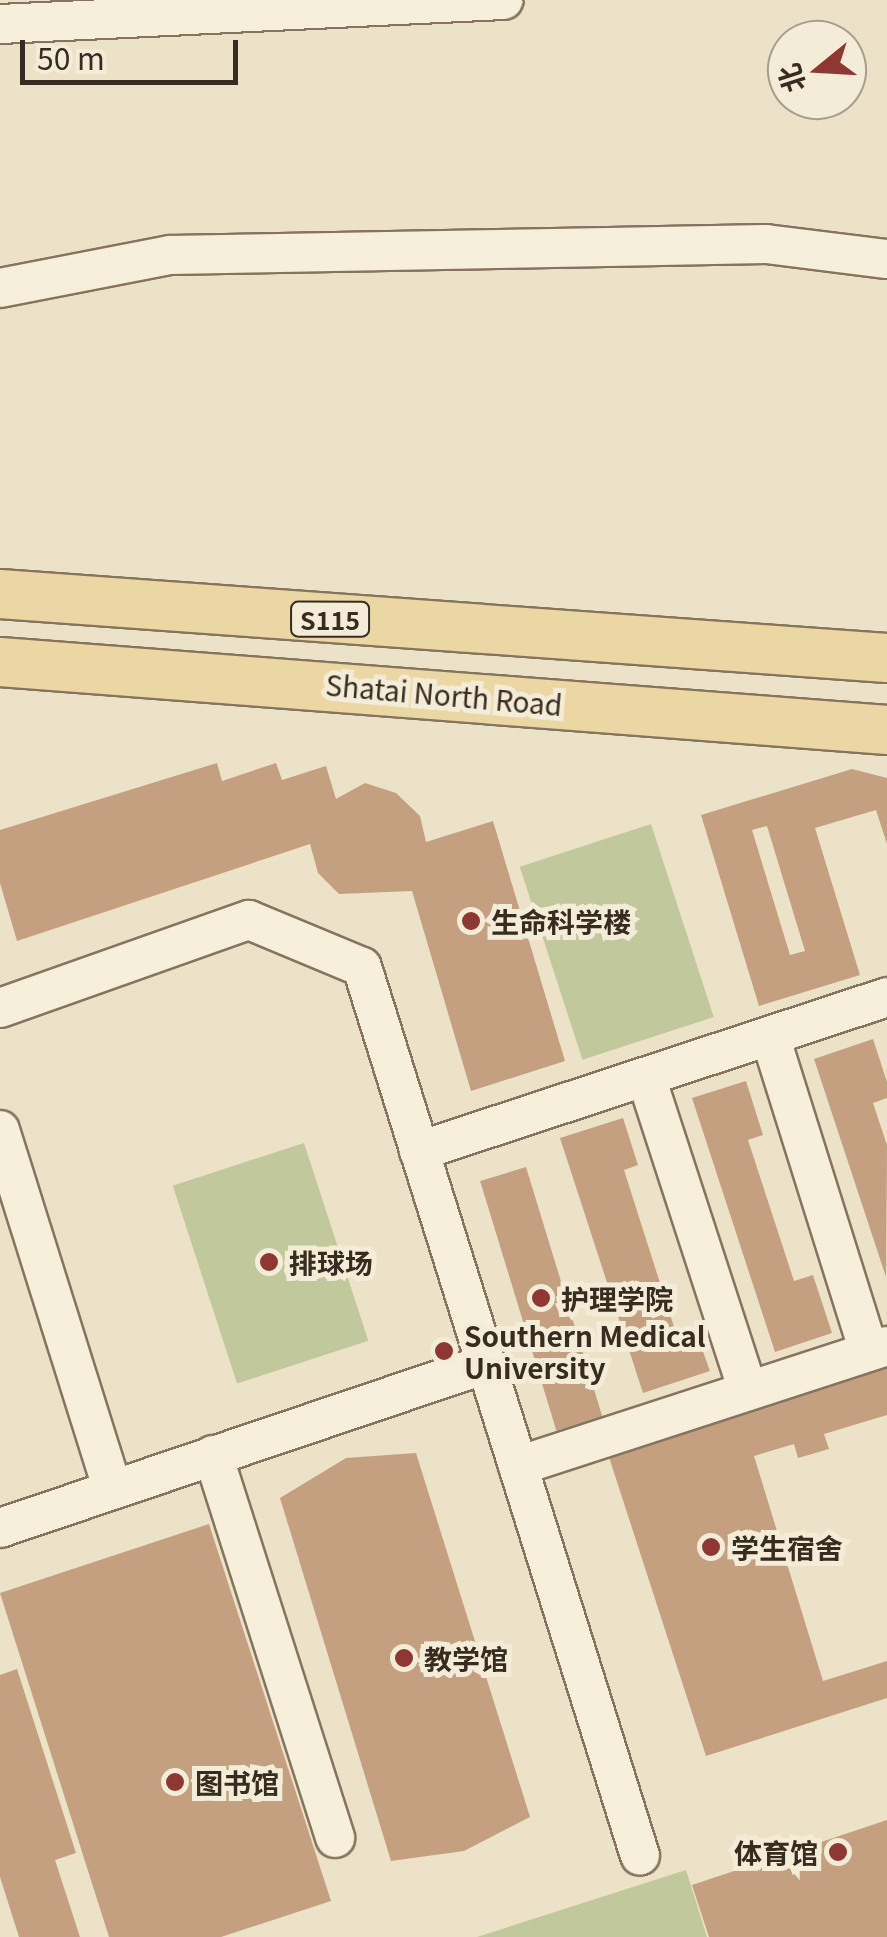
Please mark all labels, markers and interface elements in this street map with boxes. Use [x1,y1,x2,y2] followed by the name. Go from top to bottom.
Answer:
[25,20,242,82] scale bar
[767,20,867,120] north arrow
[37,35,105,79] text: 50 m
[767,59,814,98] text: 北
[290,599,370,639] road number: S115
[324,667,564,721] street label: Shatai North Road
[491,904,631,938] place label: 生命科学楼
[460,910,482,932] marker: 生命科学楼
[289,1245,373,1279] place label: 排球场
[258,1251,280,1273] marker: 排球场
[561,1281,673,1315] place label: 护理学院
[530,1287,552,1309] marker: 护理学院
[464,1318,706,1384] place label: Southern Medical University
[433,1340,455,1362] marker: Southern Medical University
[731,1530,843,1564] place label: 学生宿舍
[700,1536,722,1558] marker: 学生宿舍
[424,1641,508,1675] place label: 教学馆
[393,1647,415,1669] marker: 教学馆
[195,1765,279,1799] place label: 图书馆
[164,1771,186,1793] marker: 图书馆
[734,1835,818,1869] place label: 体育馆
[827,1841,849,1863] marker: 体育馆

